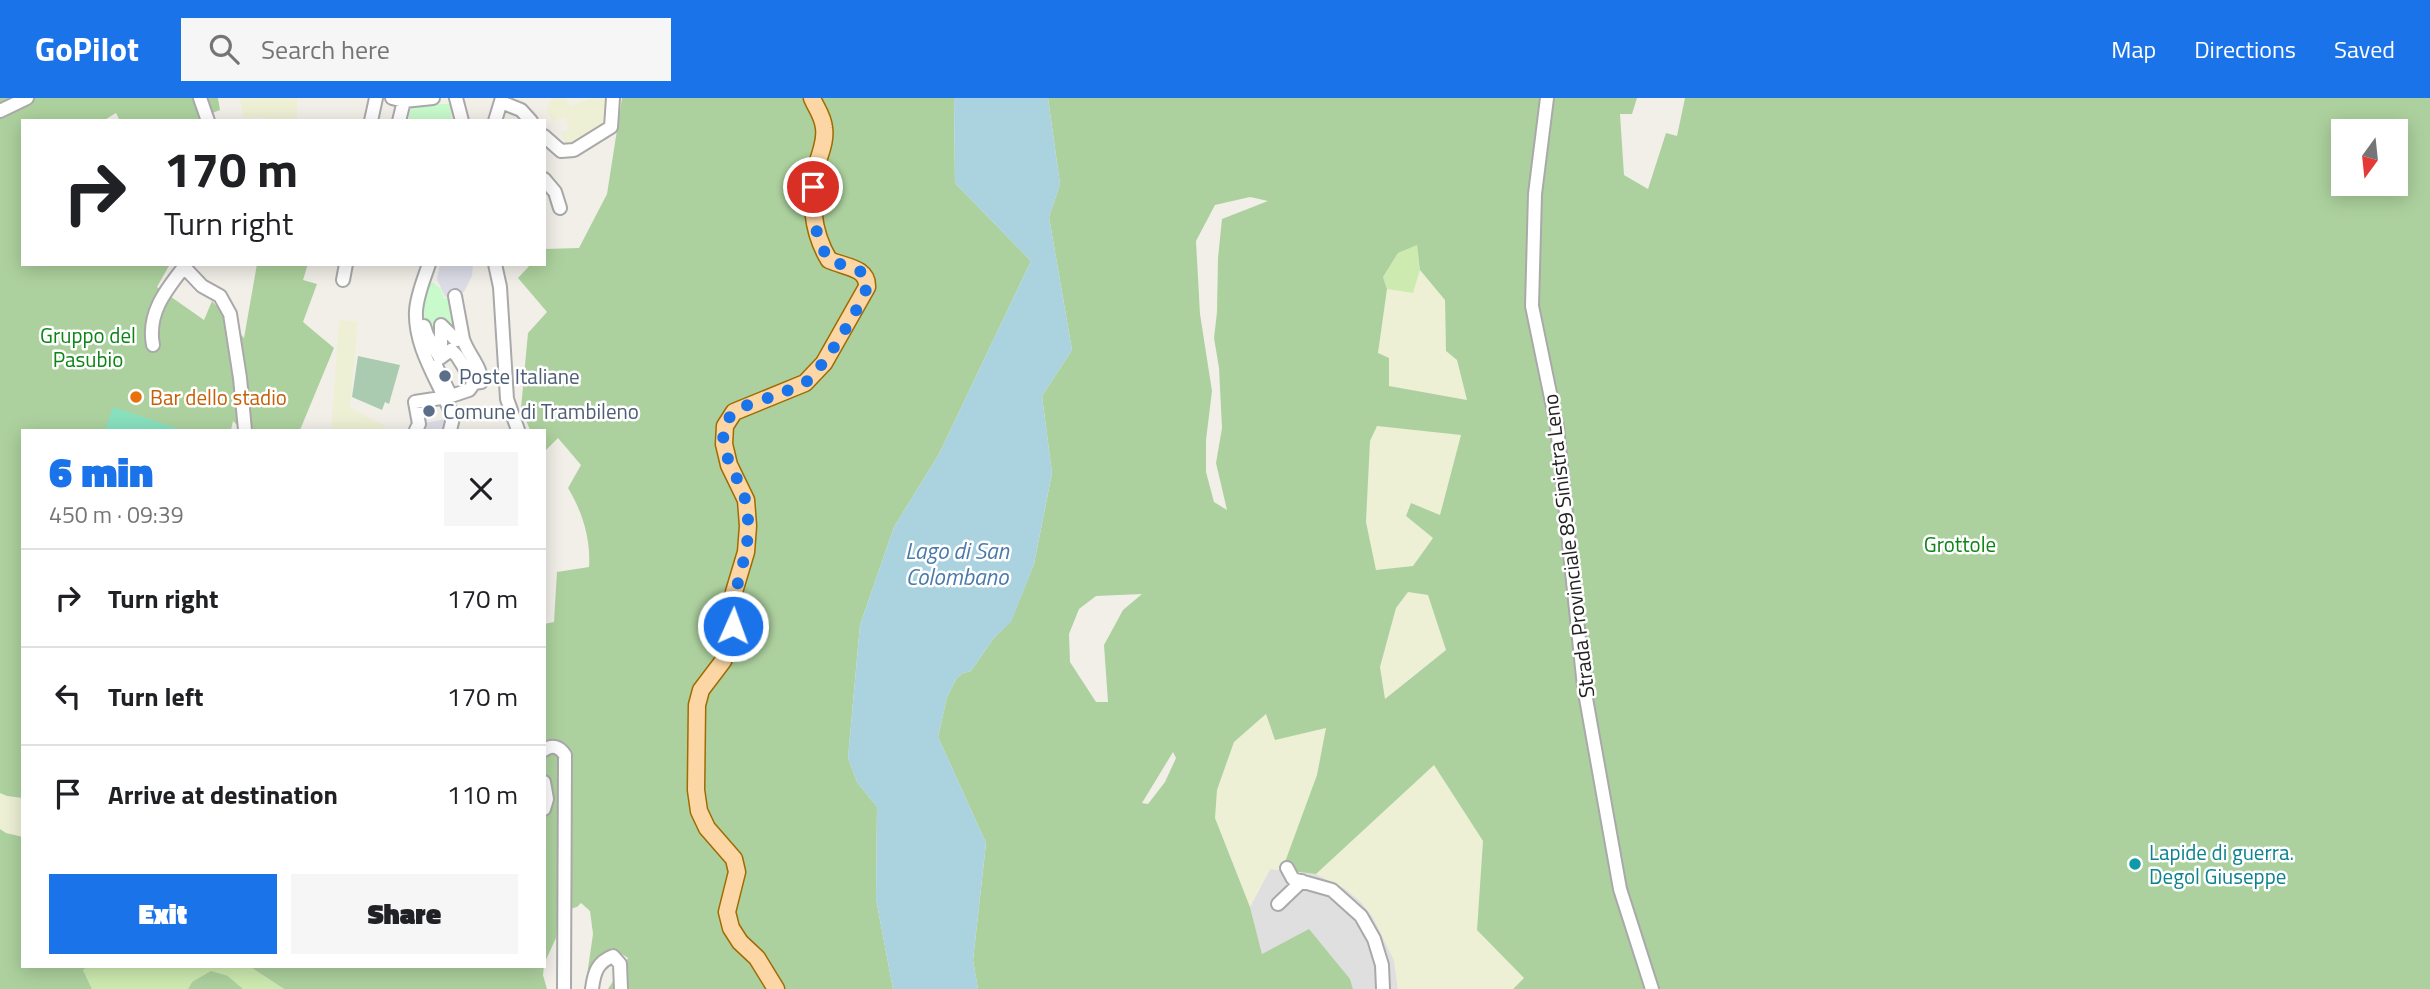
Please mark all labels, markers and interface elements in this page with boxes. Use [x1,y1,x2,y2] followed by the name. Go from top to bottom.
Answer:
[181,18,671,81] search box
[35,24,139,74] text: GoPilot
[205,30,243,68] icon: search
[261,30,390,69] text: Search here
[2111,31,2156,67] text: Map
[2194,31,2296,67] text: Directions
[2334,31,2395,67] text: Saved
[2331,119,2408,196] north arrow
[2331,119,2408,196] map controls
[164,131,298,206] text: 170 m
[49,147,140,238] icon: right
[783,157,843,217] pin
[794,168,832,206] icon: arrive
[164,199,293,247] text: Turn right
[40,319,136,375] park label: Gruppo del Pasubio
[459,360,580,392] place label: Poste Italiane
[437,368,453,384] marker: Poste Italiane
[150,381,287,413] place label: Bar dello stadio
[128,389,144,405] marker: Bar dello stadio
[1533,392,1603,700] street label: Strada Provinciale 89 Sinistra Leno
[443,395,639,427] place label: Comune di Trambileno
[421,403,437,419] marker: Comune di Trambileno
[49,439,153,503] text: 6 min
[444,452,518,526] button: close
[49,497,184,532] text: 450 m · 09:39
[1924,528,1996,560] park label: Grottole
[905,533,1010,594] water label: Lago di San Colombano
[49,579,87,617] icon: right
[108,579,219,618] text: Turn right
[447,579,518,618] text: 170 m
[696,589,770,663] position arrow
[49,677,87,715] icon: left
[108,677,203,716] text: Turn left
[447,677,518,716] text: 170 m
[49,775,87,813] icon: arrive
[108,775,338,814] text: Arrive at destination
[447,775,518,814] text: 110 m
[2149,836,2294,892] place label: Lapide di guerra. Degol Giuseppe
[2127,856,2143,872] marker: Lapide di guerra. Degol Giuseppe
[49,874,277,954] button: Exit
[291,874,518,954] button: Share

